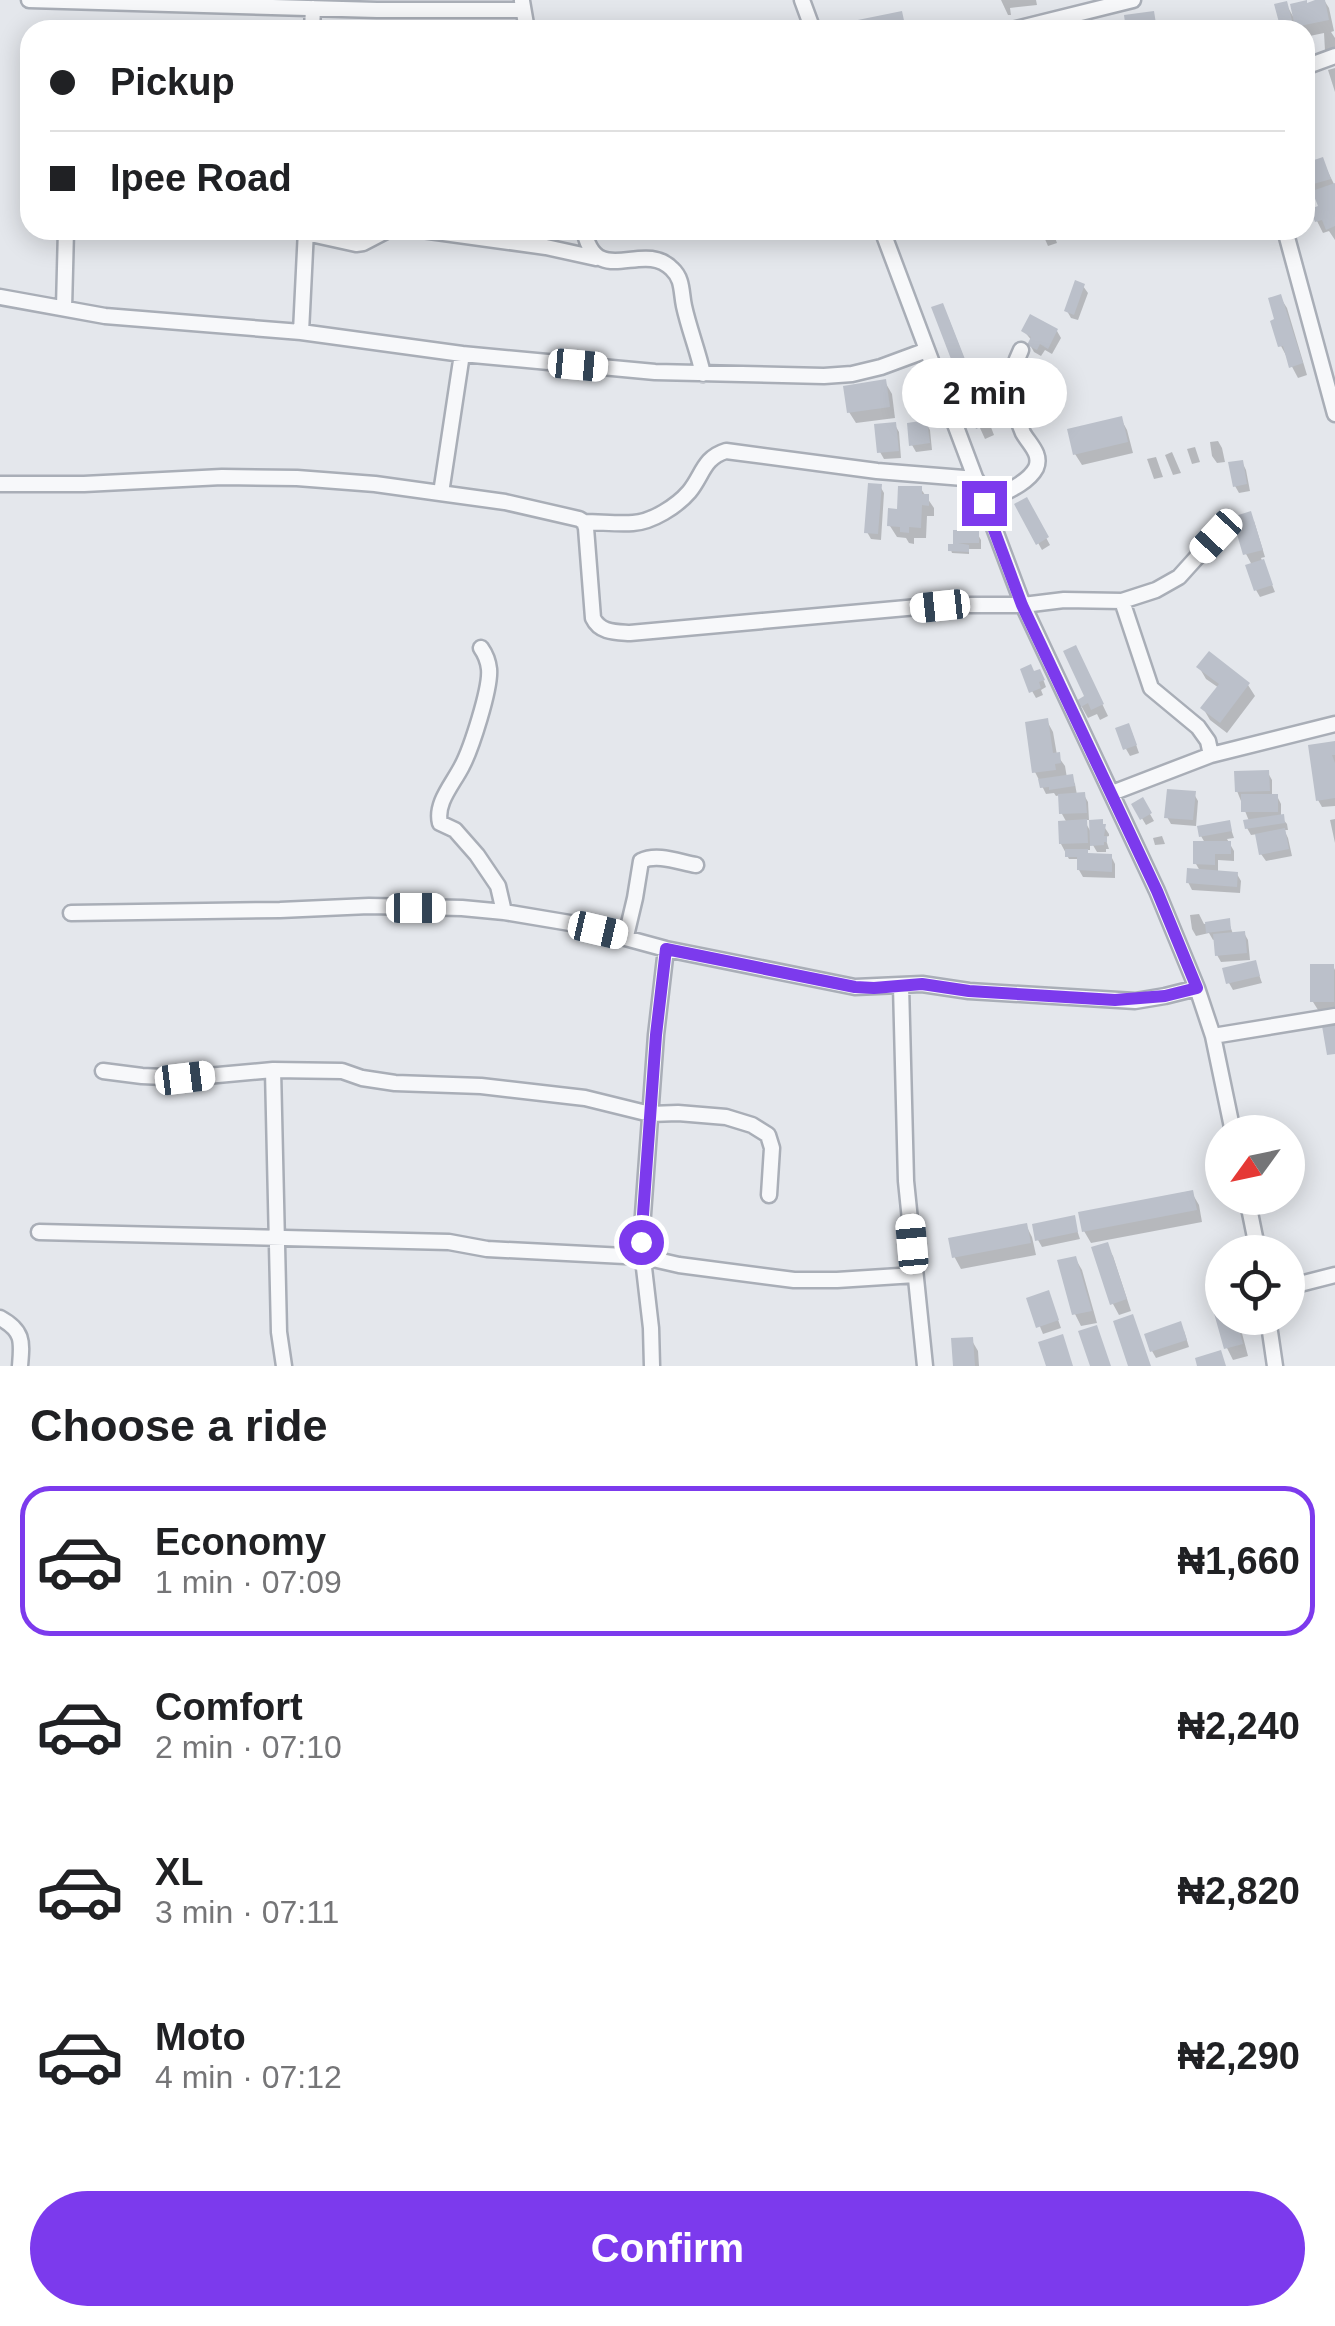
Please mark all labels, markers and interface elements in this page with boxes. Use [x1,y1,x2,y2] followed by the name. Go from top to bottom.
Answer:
[110,61,235,103] text: Pickup
[110,157,292,199] text: Ipee Road
[547,347,609,383] car
[902,358,1066,428] callout: 2 min
[943,375,1026,411] text: 2 min
[962,481,1007,526] route end
[1185,504,1247,568] car
[909,588,971,624] car
[386,893,446,923] car
[565,909,631,951] car
[153,1059,217,1097] car
[1205,1115,1305,1215] north arrow
[1205,1115,1305,1335] map controls
[894,1213,930,1275] car
[619,1220,664,1265] route start
[1205,1235,1305,1335] button: locate
[30,1400,328,1451] text: Choose a ride
[35,1516,125,1606] icon: car
[155,1521,326,1563] text: Economy
[1177,1540,1300,1582] text: ₦1,660
[155,1564,342,1600] text: 1 min · 07:09
[35,1681,125,1771] icon: car
[155,1686,303,1728] text: Comfort
[1177,1705,1300,1747] text: ₦2,240
[155,1729,342,1765] text: 2 min · 07:10
[35,1846,125,1936] icon: car
[155,1851,204,1893] text: XL
[1177,1870,1300,1912] text: ₦2,820
[155,1894,339,1930] text: 3 min · 07:11
[35,2011,125,2101] icon: car
[155,2016,246,2058] text: Moto
[1177,2035,1300,2077] text: ₦2,290
[155,2059,342,2095] text: 4 min · 07:12
[30,2191,1305,2306] button: Confirm

